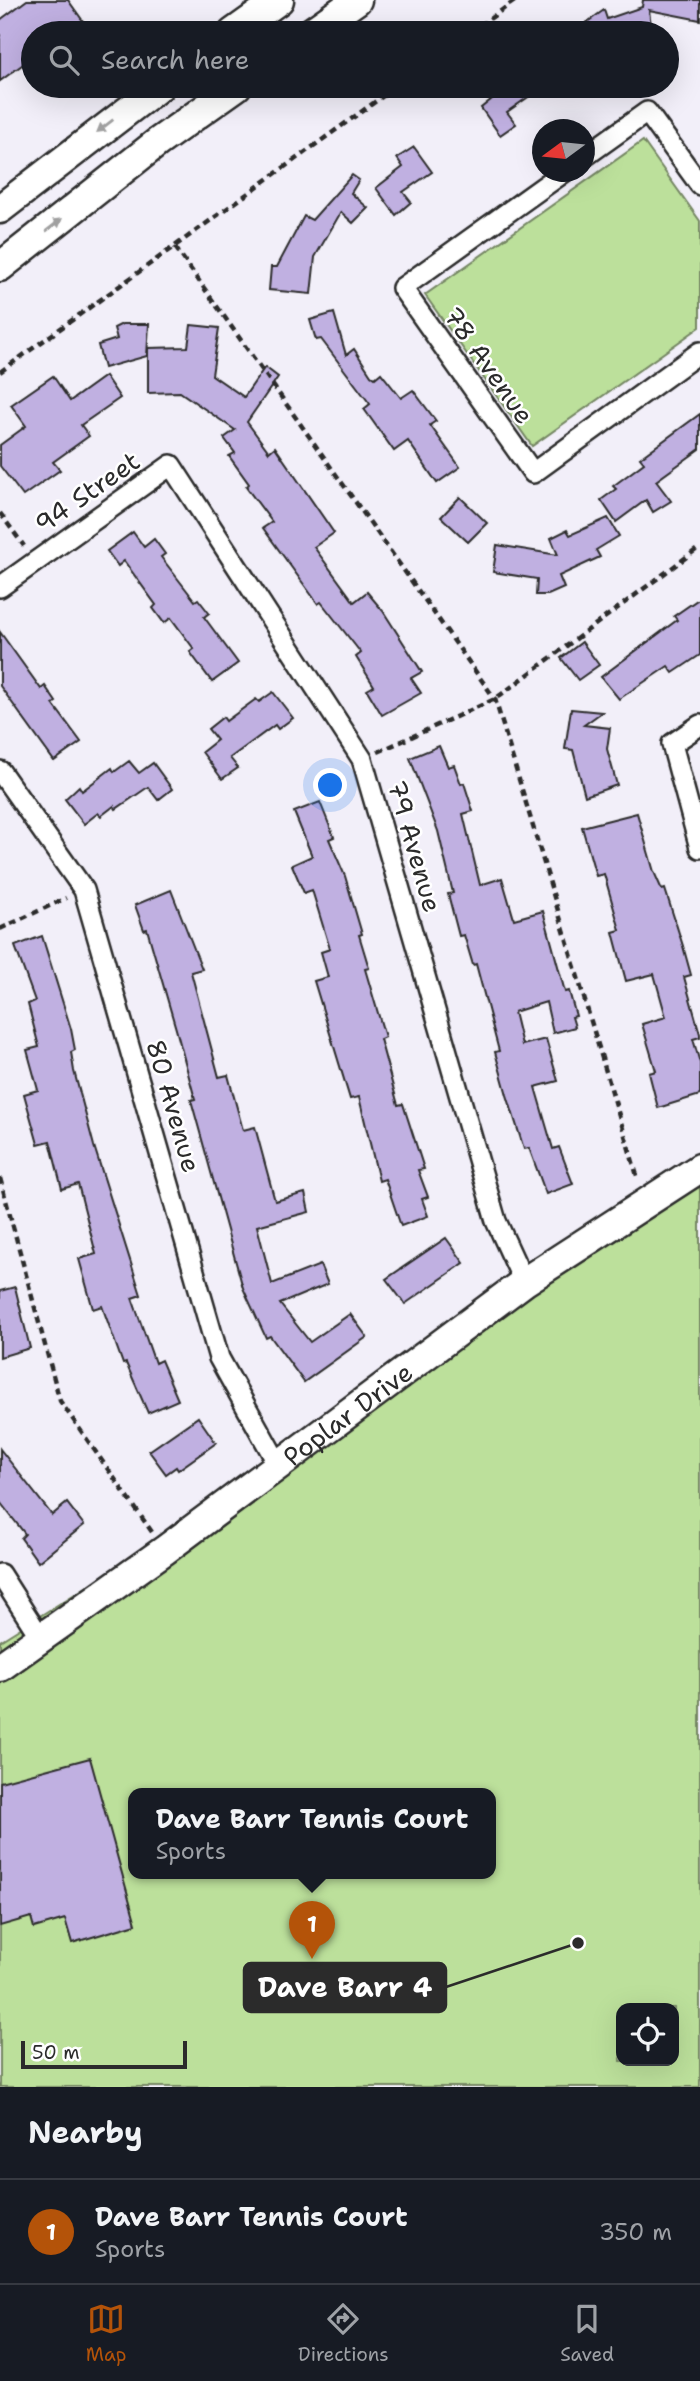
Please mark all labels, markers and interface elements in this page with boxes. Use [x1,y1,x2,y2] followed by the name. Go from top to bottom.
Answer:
[21,21,679,98] search box
[45,41,83,79] icon: search
[101,42,250,77] text: Search here
[96,119,114,133] one-way arrow
[532,119,595,182] north arrow
[45,218,62,233] one-way arrow
[436,299,542,431] street label: 78 Avenue
[28,443,146,541] street label: 94 Street
[313,768,347,802] your location
[379,776,451,916] street label: 79 Avenue
[138,1036,210,1176] street label: 80 Avenue
[276,1354,419,1474] street label: Poplar Drive
[128,1788,496,1879] popup
[156,1801,468,1836] text: Dave Barr Tennis Court
[156,1836,226,1866] text: Sports
[289,1901,335,1959] pin: 1
[244,1963,446,2012] callout: Dave Barr 4
[258,1968,433,2006] text: Dave Barr 4
[616,2003,679,2066] map controls
[616,2003,679,2066] button: locate
[21,2038,187,2070] scale bar
[32,2040,80,2065] text: 50 m
[28,2112,143,2153] text: Nearby
[95,2199,408,2234] text: Dave Barr Tennis Court
[46,2217,56,2247] text: 1
[599,2217,672,2247] text: 350 m
[95,2234,166,2264] text: Sports
[86,2300,126,2367] tab: Map
[298,2300,389,2367] tab: Directions
[560,2300,614,2367] tab: Saved

